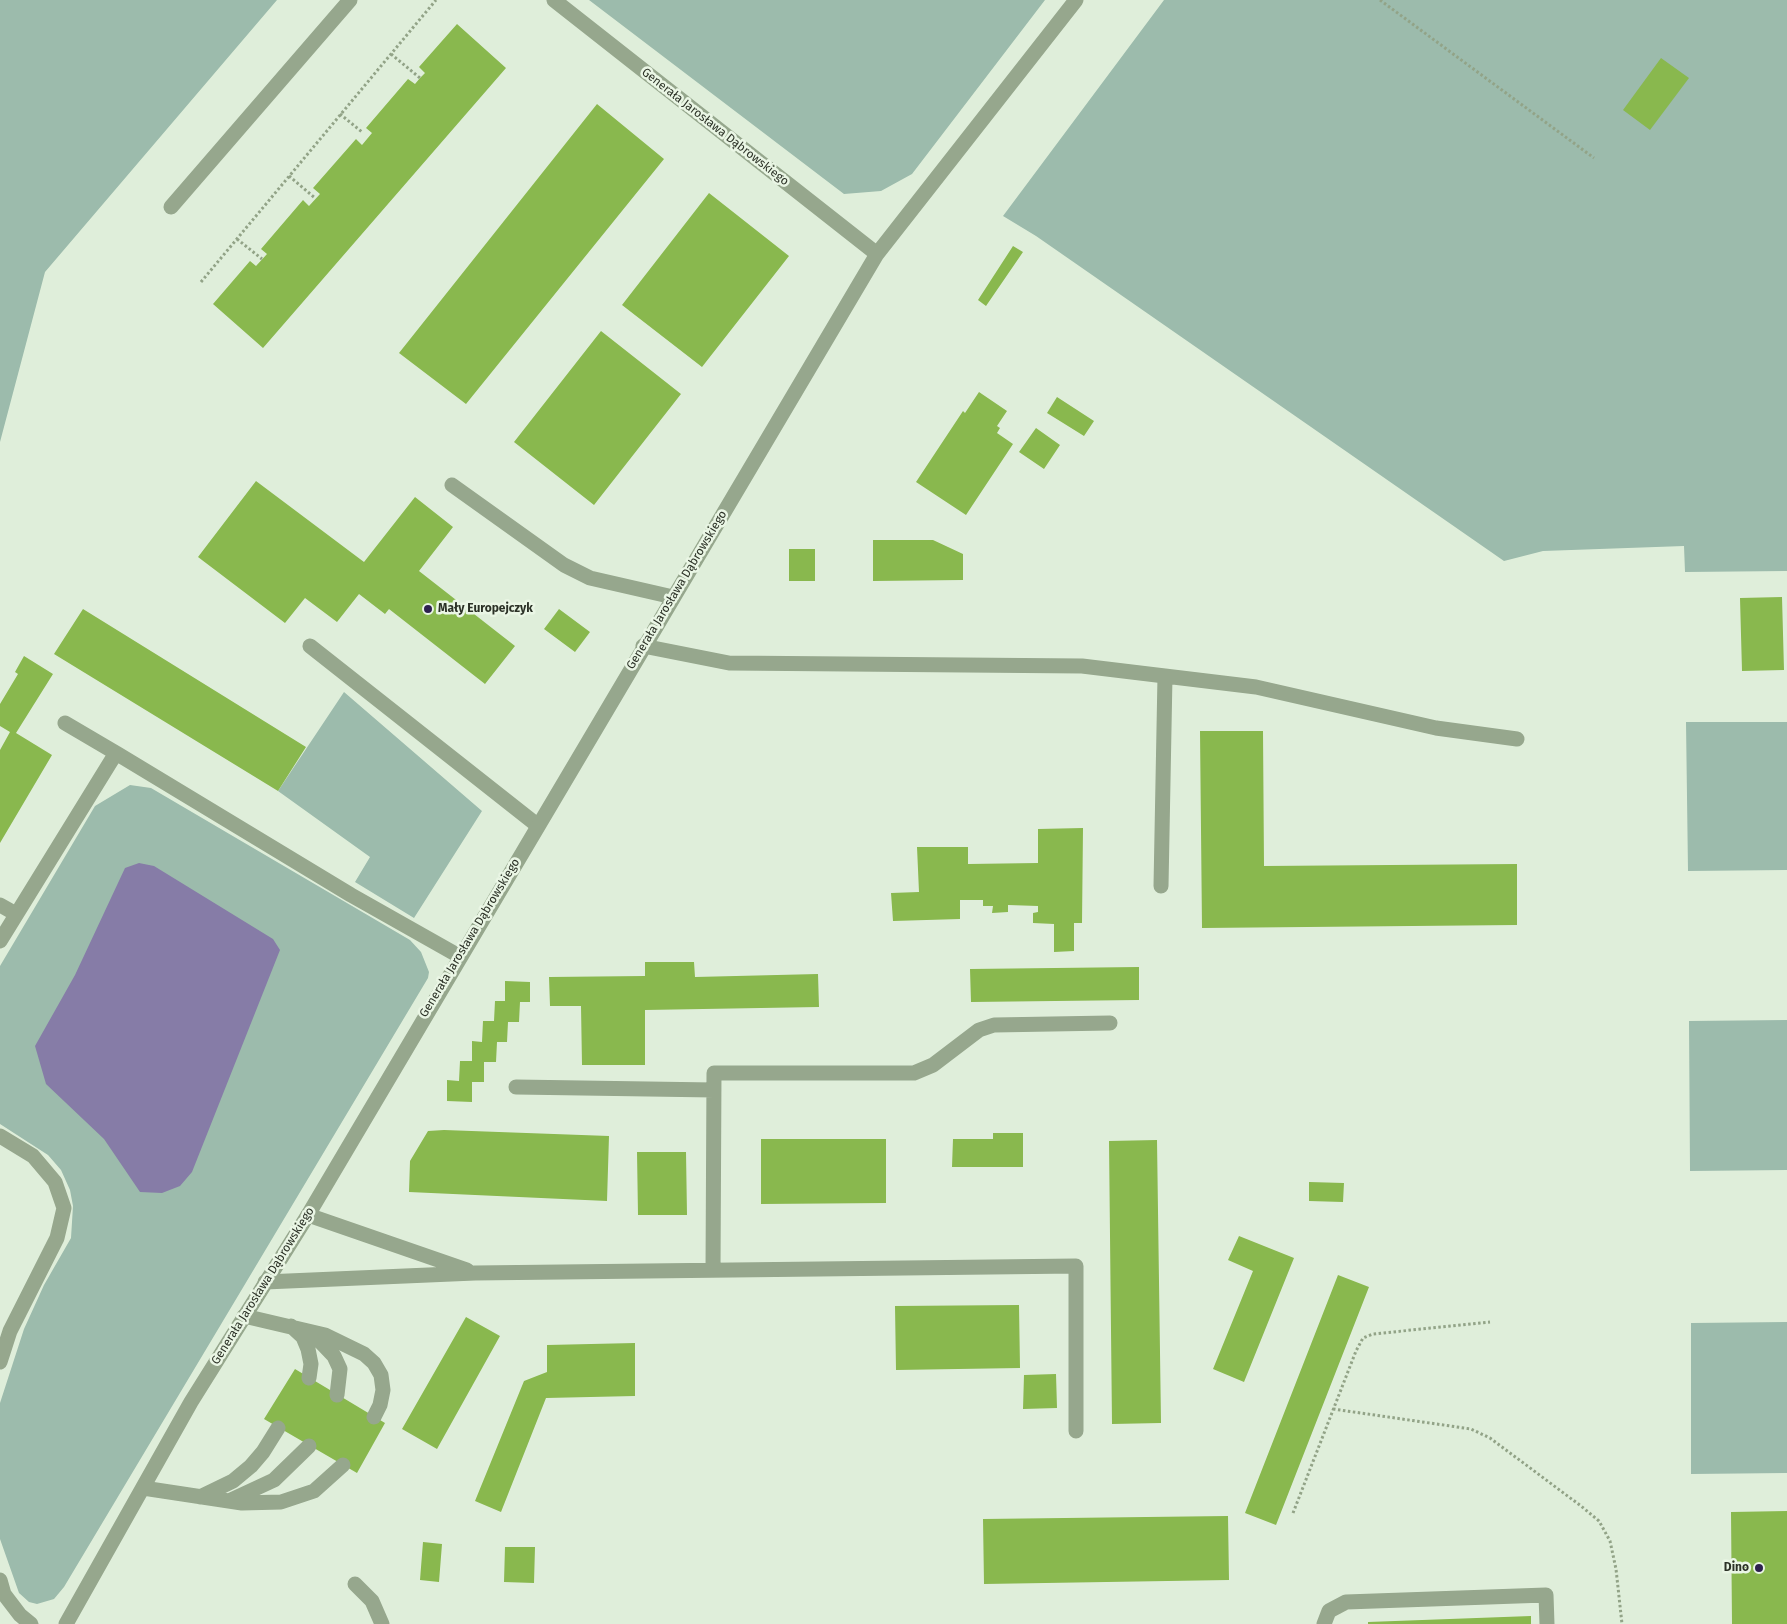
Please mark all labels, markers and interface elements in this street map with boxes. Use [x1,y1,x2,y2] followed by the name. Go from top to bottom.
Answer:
[639,65,791,189] street label: Generała Jarosława Dąbrowskiego
[624,508,730,672] street label: Generała Jarosława Dąbrowskiego
[438,602,533,616] place label: Mały Europejczyk
[422,603,434,615] marker: Mały Europejczyk
[417,856,523,1020] street label: Generała Jarosława Dąbrowskiego
[208,1205,318,1367] street label: Generała Jarosława Dąbrowskiego
[1724,1561,1749,1575] place label: Dino
[1753,1562,1765,1574] marker: Dino

